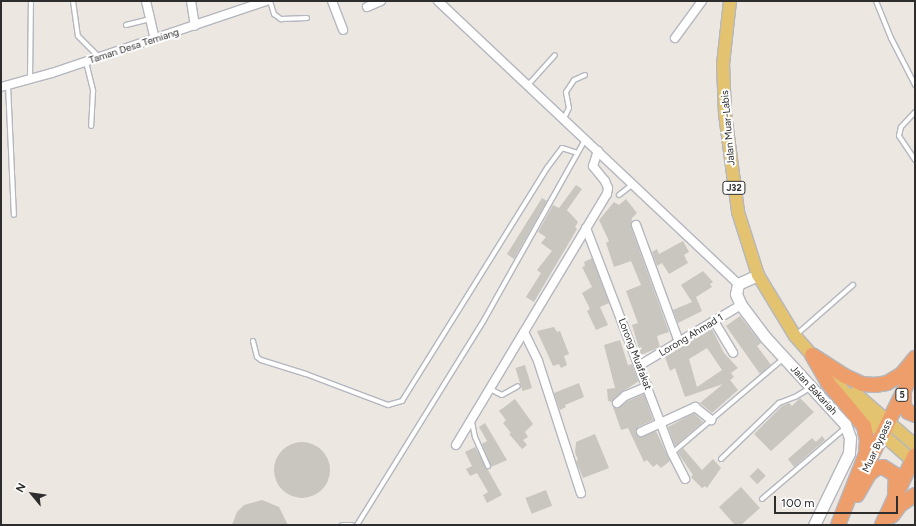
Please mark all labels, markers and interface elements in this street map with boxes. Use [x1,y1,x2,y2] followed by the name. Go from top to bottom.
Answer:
[87,26,181,66] street label: Taman Desa Temiang
[719,90,737,166] street label: Jalan Muar-Labis
[722,181,746,195] road number: J32
[657,311,725,359] street label: Lorong Ahmad 1
[616,317,654,391] street label: Lorong Muafakat
[788,363,840,417] street label: Jalan Bakariah
[895,388,909,402] road number: 5
[860,418,894,474] street label: Muar Bypass
[12,474,52,514] north arrow
[13,481,29,495] text: N
[776,488,900,514] scale bar
[781,496,815,510] text: 100 m

